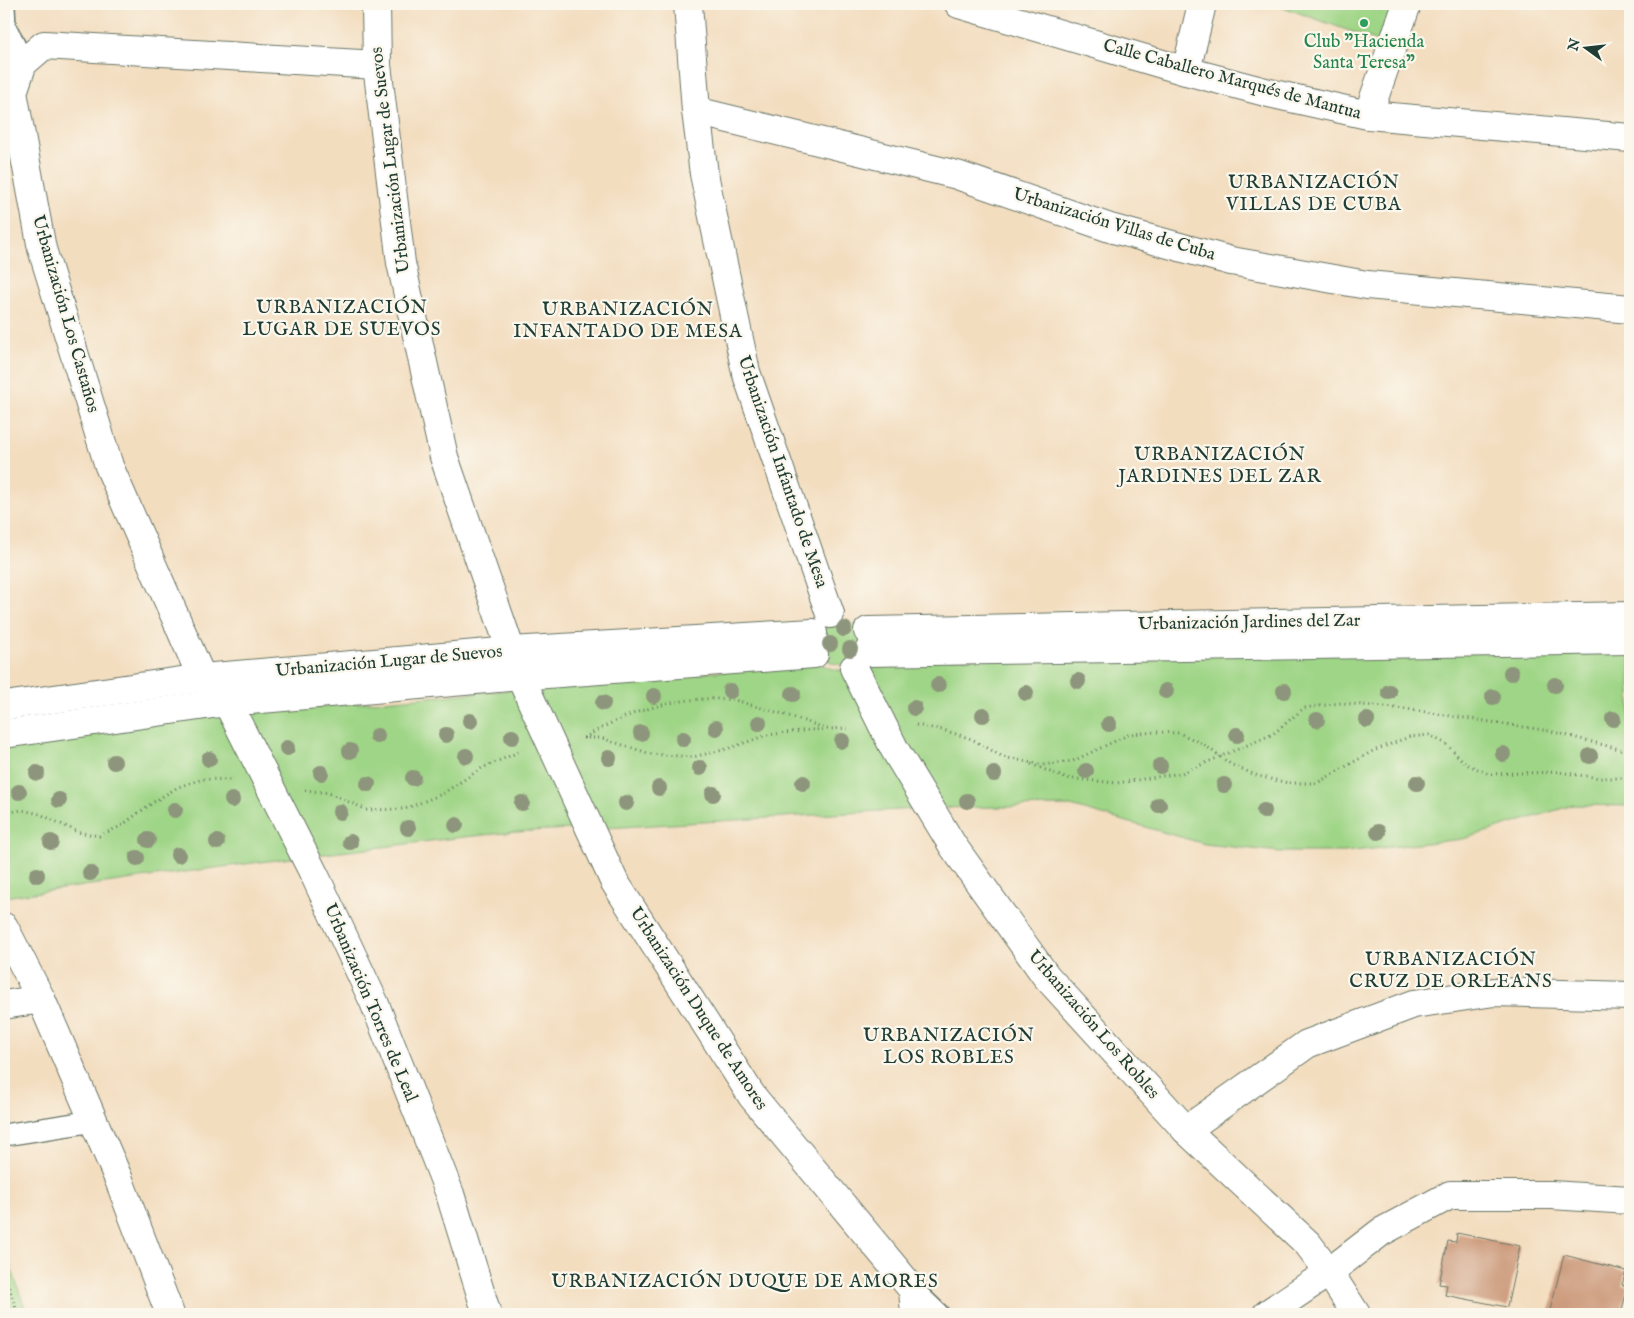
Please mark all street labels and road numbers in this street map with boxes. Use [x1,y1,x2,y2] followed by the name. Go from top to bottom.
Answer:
[1100,34,1364,126] street label: Calle Caballero Marqués de Mantua
[366,46,416,274] street label: Urbanización Lugar de Suevos
[1010,183,1218,267] street label: Urbanización Villas de Cuba
[26,213,104,415] street label: Urbanización Los Castaños
[731,353,833,591] street label: Urbanización Infantado de Mesa
[1138,610,1361,636] street label: Urbanización Jardines del Zar
[275,641,503,683] street label: Urbanización Lugar de Suevos
[318,900,422,1106] street label: Urbanización Torres de Leal
[624,903,772,1115] street label: Urbanización Duque de Amores
[1022,946,1164,1104] street label: Urbanización Los Robles

